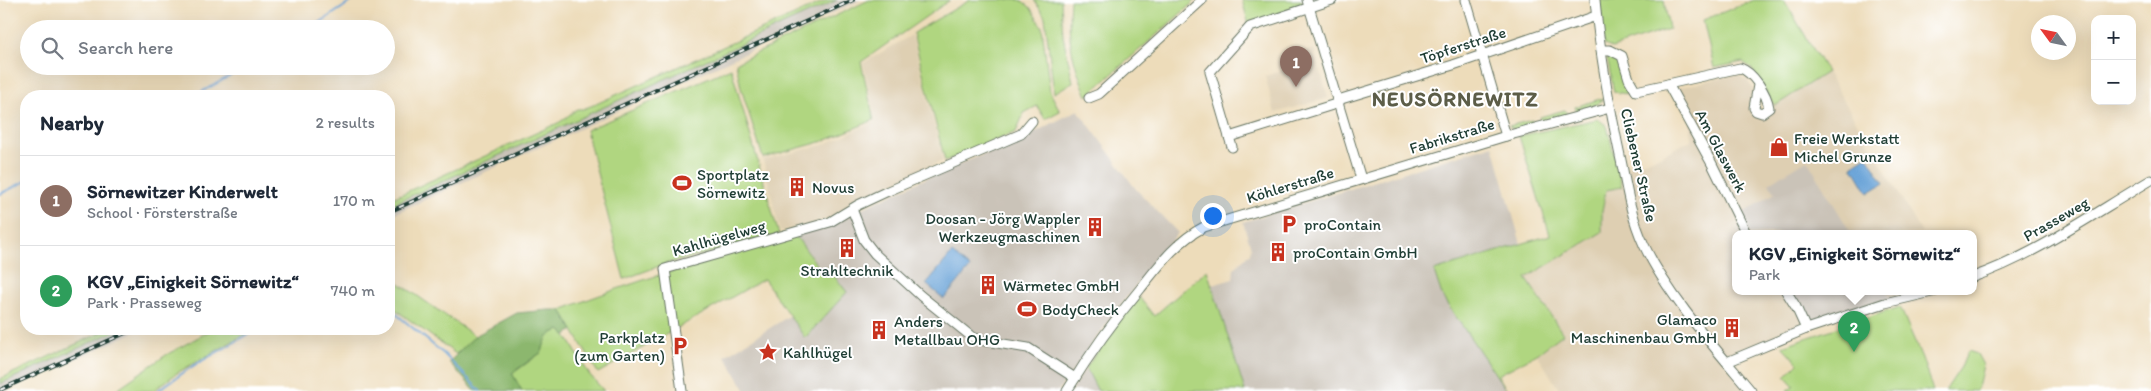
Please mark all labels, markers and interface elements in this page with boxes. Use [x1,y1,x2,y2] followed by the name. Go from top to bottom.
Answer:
[2031,15,2076,60] north arrow
[2091,15,2136,105] map controls
[2091,15,2136,60] button: +
[20,20,395,75] search box
[1418,22,1508,68] street label: Töpferstraße
[38,34,66,62] icon: search
[78,36,173,59] text: Search here
[1280,46,1312,87] pin: 1
[2091,60,2136,105] button: −
[1372,86,1538,111] district label: NEUSÖRNEWITZ
[1617,106,1661,224] street label: Cliebener Straße
[1691,106,1751,196] street label: Am Glaswerk
[40,110,104,135] text: Nearby
[315,113,375,132] text: 2 results
[1407,114,1497,158] street label: Fabrikstraße
[1794,129,1900,166] place label: Freie Werkstatt Michel Grunze
[1768,136,1790,158] shop icon: Freie Werkstatt Michel Grunze
[1244,163,1336,207] street label: Köhlerstraße
[697,165,770,202] place label: Sportplatz Sörnewitz
[671,172,693,194] sports icon: Sportplatz Sörnewitz
[786,176,808,198] building icon: Novus
[812,178,854,197] place label: Novus
[87,180,278,203] text: Sörnewitzer Kinderwelt
[52,191,60,210] text: 1
[333,191,375,210] text: 170 m
[2020,192,2093,245] street label: Prasseweg
[87,203,238,222] text: School · Försterstraße
[1200,203,1226,229] your location
[925,209,1080,246] place label: Doosan - Jörg Wappler Werkzeugmaschinen
[1278,213,1300,235] parking icon: proContain
[670,215,769,260] street label: Kahlhügelweg
[1304,215,1382,234] place label: proContain
[1084,216,1106,238] building icon: Doosan - Jörg Wappler Werkzeugmaschinen
[1732,230,1977,295] popup
[836,237,858,259] building icon: Strahltechnik
[1267,241,1289,263] building icon: proContain GmbH
[1749,242,1960,265] text: KGV „Einigkeit Sörnewitz“
[1293,243,1418,262] place label: proContain GmbH
[801,261,894,280] place label: Strahltechnik
[1749,265,1780,284] text: Park
[87,270,299,293] text: KGV „Einigkeit Sörnewitz“
[977,274,999,296] building icon: Wärmetec GmbH
[1003,276,1119,295] place label: Wärmetec GmbH
[52,281,60,300] text: 2
[331,281,375,300] text: 740 m
[87,293,202,312] text: Park · Prasseweg
[1016,298,1038,320] sports icon: BodyCheck
[1042,300,1119,319] place label: BodyCheck
[1571,310,1717,347] place label: Glamaco Maschinenbau GmbH
[1838,311,1870,352] pin: 2
[894,312,1000,349] place label: Anders Metallbau OHG
[1721,317,1743,339] building icon: Glamaco Maschinenbau GmbH
[868,319,890,341] building icon: Anders Metallbau OHG
[574,328,666,365] place label: Parkplatz (zum Garten)
[669,335,691,357] parking icon: Parkplatz (zum Garten)
[757,341,779,363] place icon: Kahlhügel
[783,343,853,362] place label: Kahlhügel

